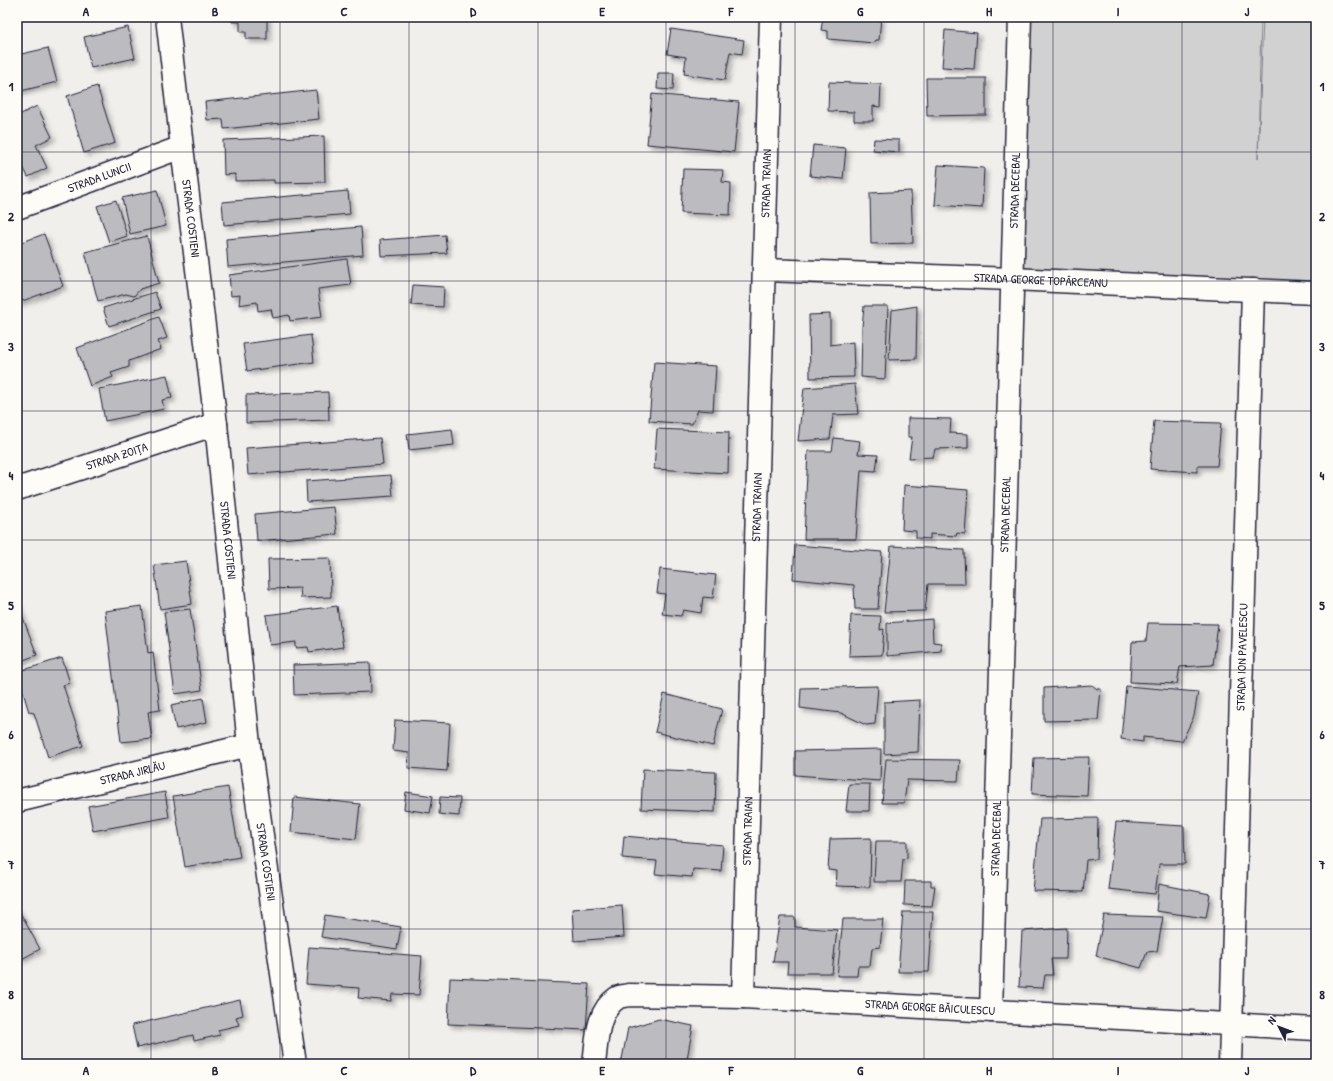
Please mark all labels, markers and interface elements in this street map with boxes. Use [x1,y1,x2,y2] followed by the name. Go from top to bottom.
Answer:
[83,2,90,20] text: A
[212,2,219,20] text: B
[340,2,348,20] text: C
[470,2,477,20] text: D
[599,2,605,20] text: E
[728,2,735,20] text: F
[857,2,864,20] text: G
[986,2,992,20] text: H
[1116,2,1120,20] text: I
[1245,2,1250,20] text: J
[9,77,14,95] text: 1
[1320,77,1325,95] text: 1
[756,149,775,218] street label: STRADA TRAIAN
[1005,152,1024,229] street label: STRADA DECEBAL
[65,158,133,197] street label: STRADA LUNCII
[178,179,205,259] street label: STRADA COSTIENI
[8,207,15,225] text: 2
[1319,207,1326,225] text: 2
[974,269,1109,291] street label: STRADA GEORGE TOPÂRCEANU
[8,337,14,355] text: 3
[1319,337,1325,355] text: 3
[84,438,150,474] street label: STRADA ZOIȚA
[9,466,14,484] text: 4
[1320,466,1325,484] text: 4
[747,473,766,542] street label: STRADA TRAIAN
[995,475,1015,552] street label: STRADA DECEBAL
[216,500,241,580] street label: STRADA COSTIENI
[8,596,14,614] text: 5
[1319,596,1325,614] text: 5
[1231,603,1252,711] street label: STRADA ION PAVELESCU
[8,725,14,743] text: 6
[1319,725,1325,743] text: 6
[98,756,167,789] street label: STRADA JIRLĂU
[738,796,757,866] street label: STRADA TRAIAN
[986,799,1005,876] street label: STRADA DECEBAL
[252,822,280,902] street label: STRADA COSTIENI
[7,855,15,873] text: 7
[1318,855,1326,873] text: 7
[8,985,14,1003] text: 8
[1319,985,1325,1003] text: 8
[864,995,996,1019] street label: STRADA GEORGE BĂICULESCU
[1259,1007,1299,1047] north arrow
[1264,1013,1279,1027] text: N
[83,1061,90,1079] text: A
[212,1061,219,1079] text: B
[340,1061,348,1079] text: C
[470,1061,477,1079] text: D
[599,1061,605,1079] text: E
[728,1061,735,1079] text: F
[857,1061,864,1079] text: G
[986,1061,992,1079] text: H
[1116,1061,1120,1079] text: I
[1245,1061,1250,1079] text: J

